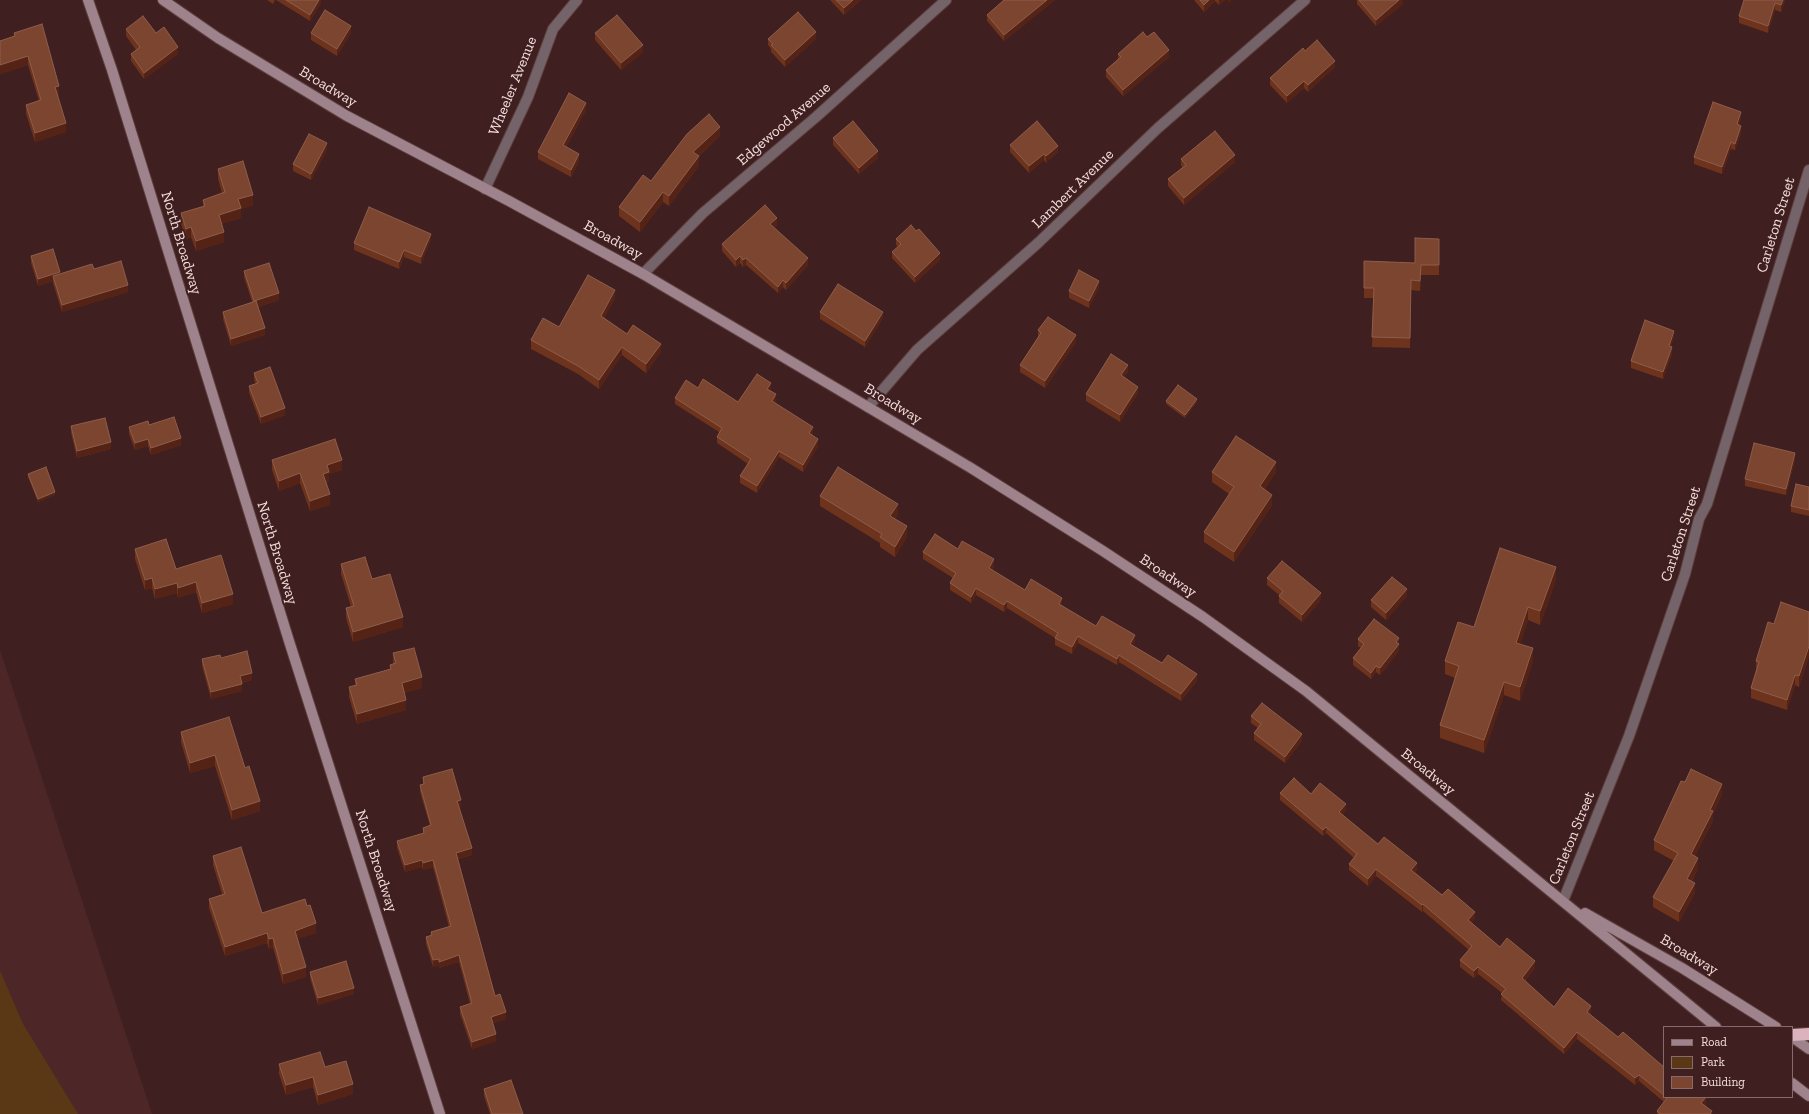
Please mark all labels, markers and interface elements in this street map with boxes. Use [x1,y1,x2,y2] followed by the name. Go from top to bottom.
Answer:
[485,34,541,138] street label: Wheeler Avenue
[296,63,360,111] street label: Broadway
[734,78,834,170] street label: Edgewood Avenue
[1029,146,1117,232] street label: Lambert Avenue
[1753,175,1799,275] street label: Carleton Street
[157,189,205,297] street label: North Broadway
[580,216,646,264] street label: Broadway
[861,380,925,428] street label: Broadway
[1657,484,1705,584] street label: Carleton Street
[253,499,301,607] street label: North Broadway
[1136,551,1200,601] street label: Broadway
[1397,745,1459,799] street label: Broadway
[1545,789,1599,887] street label: Carleton Street
[351,808,401,914] street label: North Broadway
[1657,931,1721,979] street label: Broadway
[1663,1026,1793,1098] legend
[1701,1035,1727,1049] text: Road
[1701,1055,1725,1069] text: Park
[1701,1075,1745,1089] text: Building

